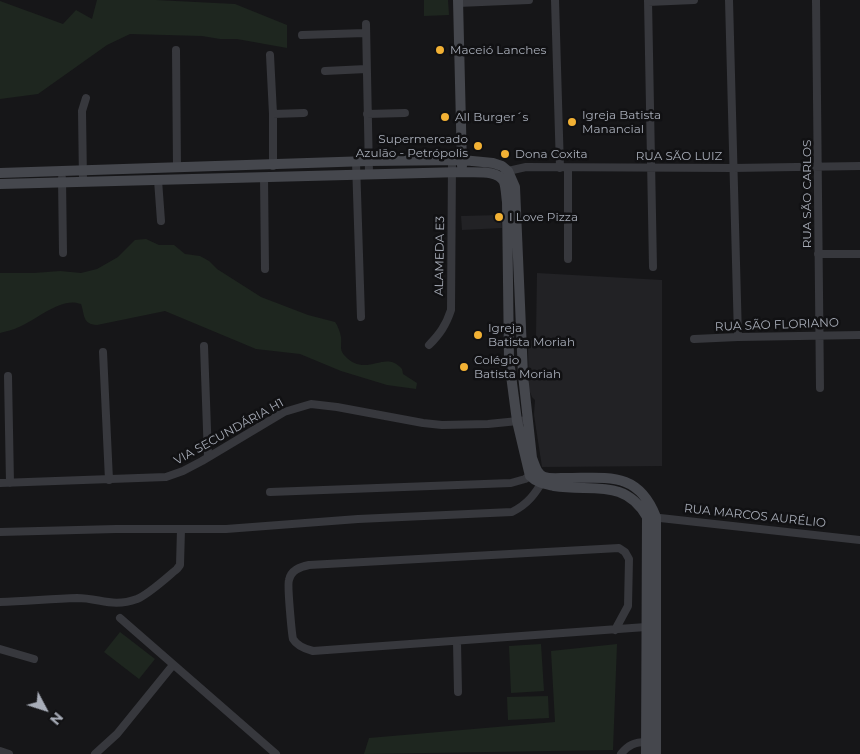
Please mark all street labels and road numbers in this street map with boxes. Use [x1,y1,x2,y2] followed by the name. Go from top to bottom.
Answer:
[800,140,814,248] street label: RUA SÃO CARLOS
[636,149,722,163] street label: RUA SÃO LUIZ
[432,216,448,296] street label: ALAMEDA E3
[715,316,839,334] street label: RUA SÃO FLORIANO
[172,396,286,468] street label: VIA SECUNDÁRIA H1
[683,501,827,531] street label: RUA MARCOS AURÉLIO

